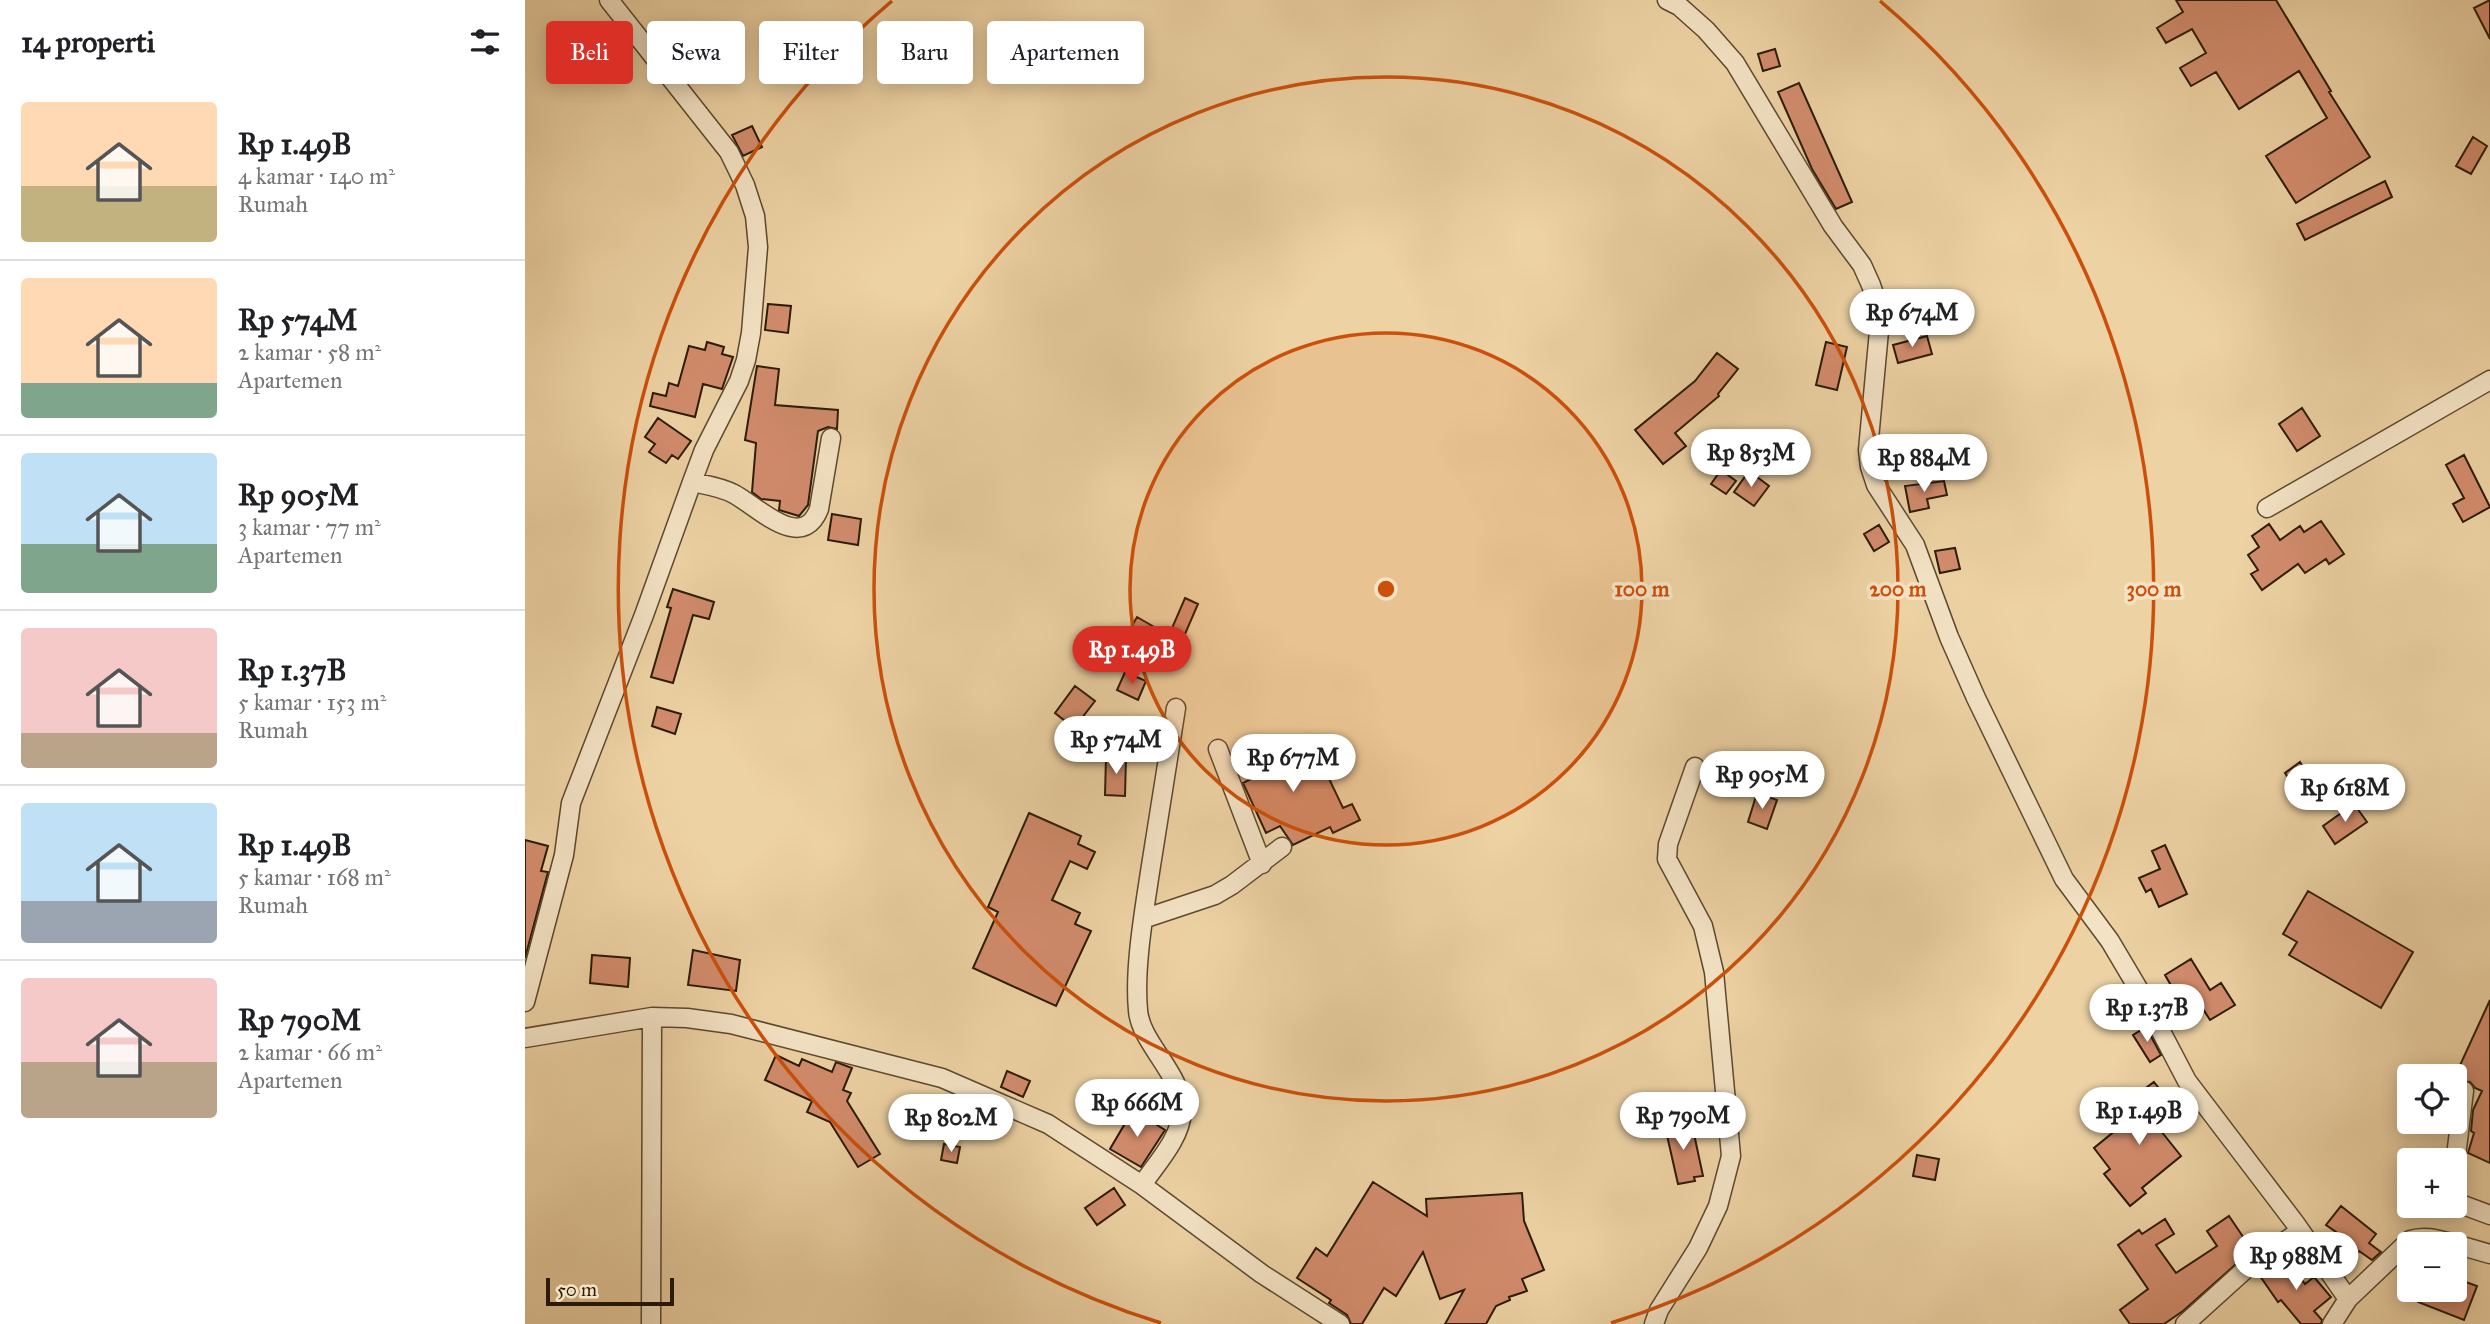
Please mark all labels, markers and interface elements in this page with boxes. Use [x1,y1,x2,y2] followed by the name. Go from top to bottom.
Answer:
[546,21,633,84] chip: Beli
[647,21,745,84] chip: Sewa
[759,21,863,84] chip: Filter
[877,21,973,84] chip: Baru
[987,21,1144,84] chip: Apartemen
[466,23,504,61] icon: filters
[21,24,155,60] text: 14 properti
[238,126,352,162] text: Rp 1.49B
[77,130,161,214] icon: home
[238,162,395,190] text: 4 kamar · 140 m²
[238,190,308,218] text: Rumah
[1847,290,1977,349] pin: Rp 674M
[1866,298,1958,326] text: Rp 674M
[238,302,357,338] text: Rp 574M
[77,306,161,390] icon: home
[238,338,381,366] text: 2 kamar · 58 m²
[238,366,342,394] text: Apartemen
[1686,430,1816,489] pin: Rp 853M
[1859,434,1989,494] pin: Rp 884M
[1707,438,1795,466] text: Rp 853M
[1877,443,1971,471] text: Rp 884M
[238,477,359,513] text: Rp 905M
[77,481,161,565] icon: home
[238,513,381,541] text: 3 kamar · 77 m²
[238,541,342,569] text: Apartemen
[1615,576,1670,602] text: 100 m
[1870,576,1927,602] text: 200 m
[2126,576,2182,602] text: 300 m
[1374,577,1398,601] centre of rings
[1060,626,1204,686] pin: Rp 1.49B
[1088,635,1176,663] text: Rp 1.49B
[238,652,347,688] text: Rp 1.37B
[77,656,161,740] icon: home
[238,688,386,716] text: 5 kamar · 153 m²
[238,716,308,744] text: Rumah
[1051,716,1181,776] pin: Rp 574M
[1070,725,1162,753] text: Rp 574M
[1228,734,1358,794] pin: Rp 677M
[1247,743,1339,771] text: Rp 677M
[1697,752,1827,811] pin: Rp 905M
[1716,760,1808,788] text: Rp 905M
[2280,764,2410,824] pin: Rp 618M
[2300,773,2390,801] text: Rp 618M
[238,827,352,863] text: Rp 1.49B
[77,831,161,915] icon: home
[238,863,391,891] text: 5 kamar · 168 m²
[238,891,308,919] text: Rumah
[2075,984,2219,1044] pin: Rp 1.37B
[2105,993,2189,1021] text: Rp 1.37B
[238,1002,361,1038] text: Rp 790M
[77,1006,161,1090] icon: home
[238,1038,382,1066] text: 2 kamar · 66 m²
[2397,1064,2467,1302] map controls
[2397,1064,2467,1134] button: locate
[238,1066,342,1094] text: Apartemen
[1072,1080,1202,1139] pin: Rp 666M
[1091,1088,1183,1116] text: Rp 666M
[2067,1088,2211,1147] pin: Rp 1.49B
[1618,1092,1748,1152] pin: Rp 790M
[886,1094,1016,1154] pin: Rp 802M
[2095,1096,2183,1124] text: Rp 1.49B
[1636,1101,1730,1129] text: Rp 790M
[904,1103,998,1131] text: Rp 802M
[2397,1148,2467,1218] button: +
[2231,1232,2361,1292] pin: Rp 988M
[2397,1232,2467,1302] button: −
[2249,1241,2343,1269] text: Rp 988M
[546,1275,674,1307] scale bar
[557,1278,597,1301] text: 50 m

